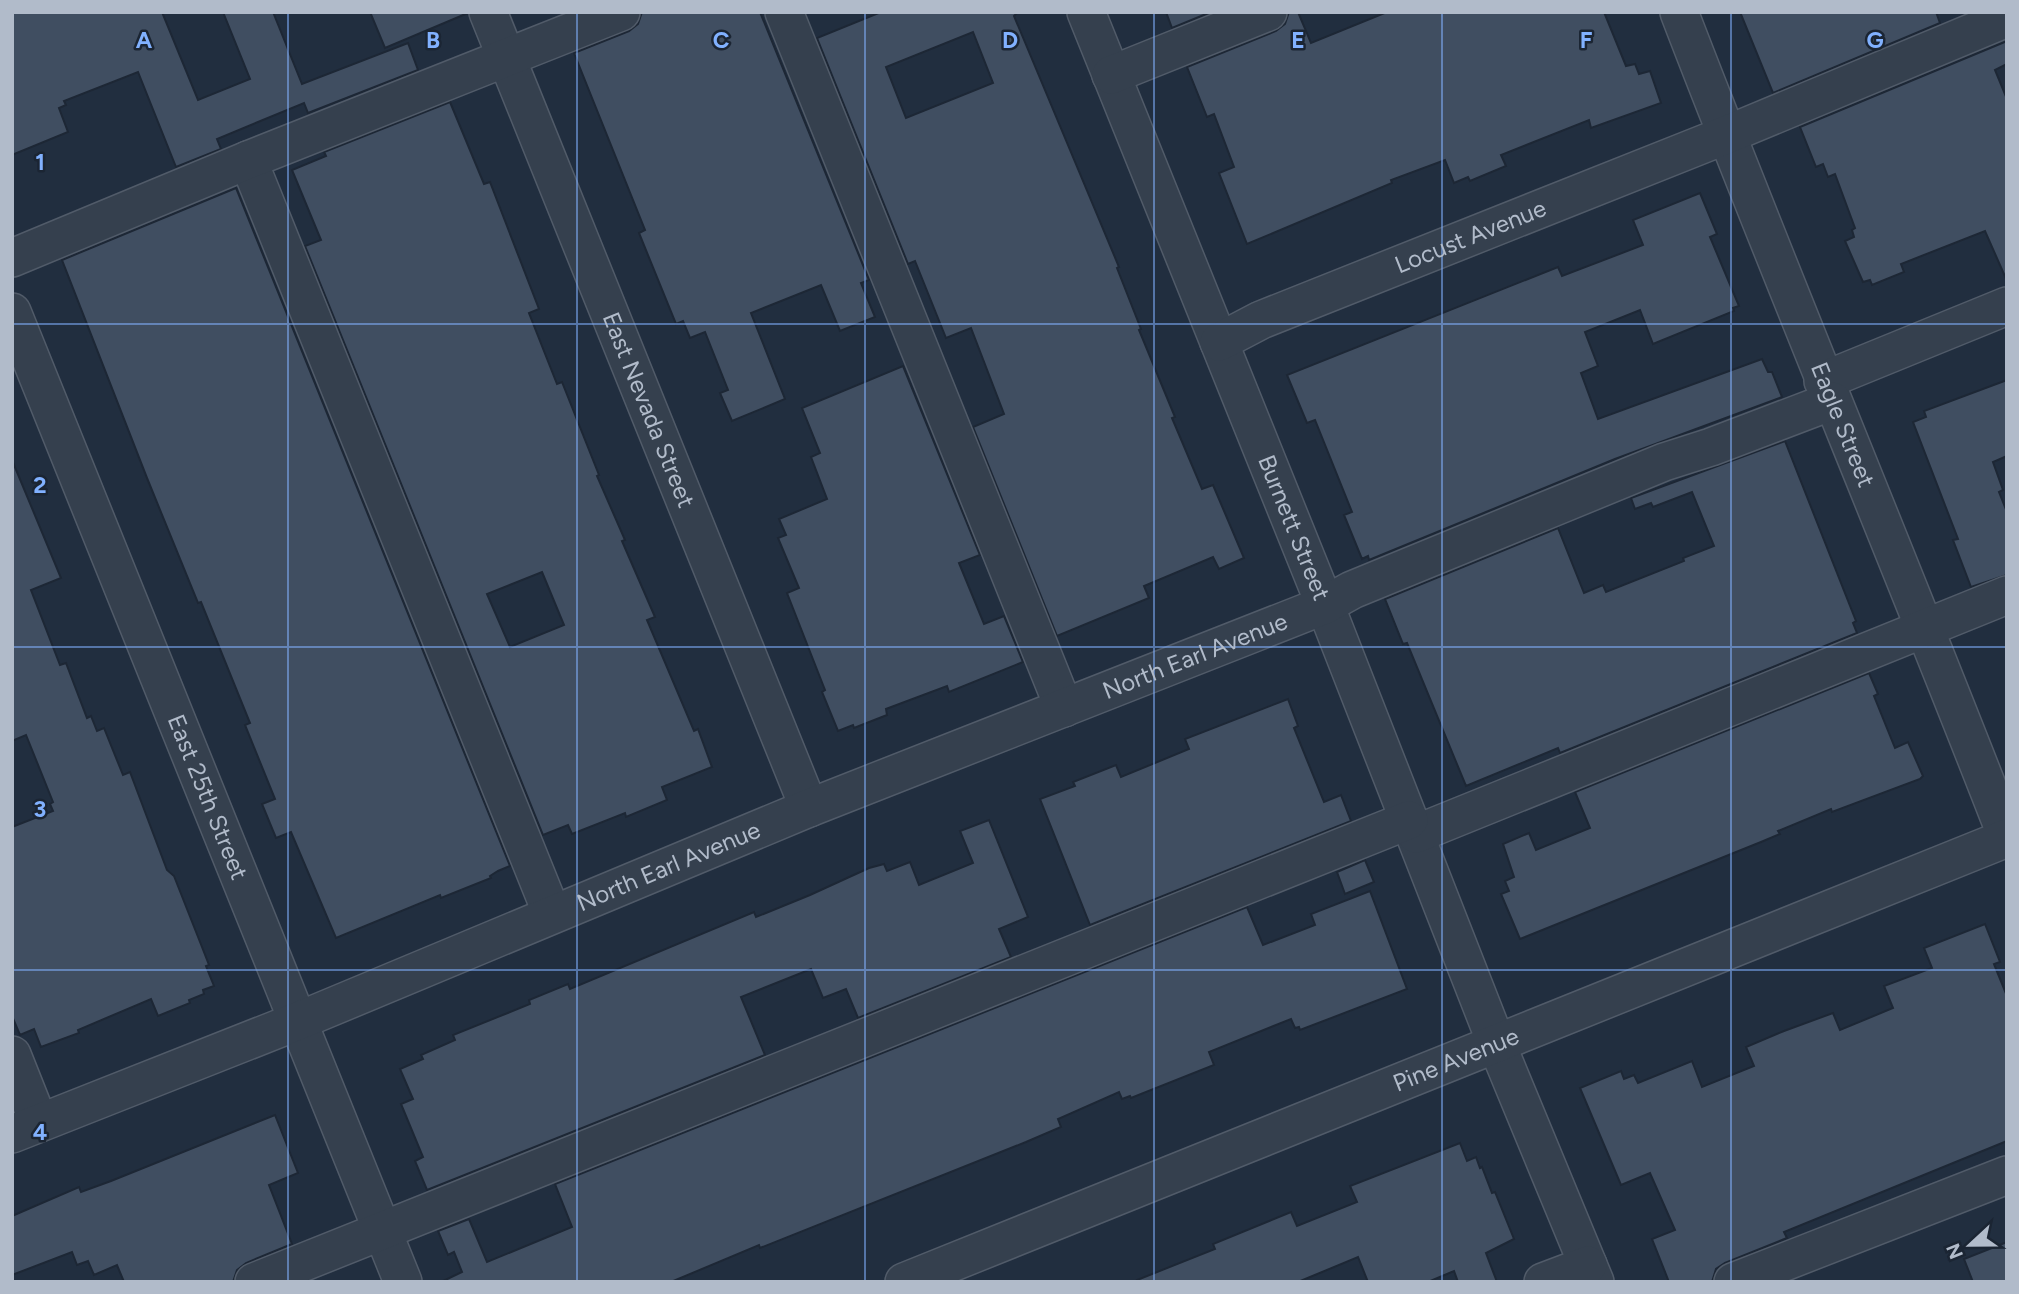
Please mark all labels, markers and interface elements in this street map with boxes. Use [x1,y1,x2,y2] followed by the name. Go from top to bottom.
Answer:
[136,26,153,54] text: A
[426,26,440,54] text: B
[713,26,730,54] text: C
[1002,26,1018,54] text: D
[1291,26,1305,54] text: E
[1580,26,1593,54] text: F
[1866,26,1884,54] text: G
[35,148,45,176] text: 1
[1391,193,1550,279] street label: Locust Avenue
[597,308,701,512] street label: East Nevada Street
[1805,358,1881,491] street label: Eagle Street
[1252,451,1337,604] street label: Burnett Street
[33,471,47,499] text: 2
[1098,606,1291,705] street label: North Earl Avenue
[162,710,254,884] street label: East 25th Street
[34,795,46,823] text: 3
[572,815,764,917] street label: North Earl Avenue
[1389,1021,1523,1098] street label: Pine Avenue
[33,1118,47,1146] text: 4
[1935,1210,2005,1280] north arrow
[1941,1240,1968,1262] text: N

